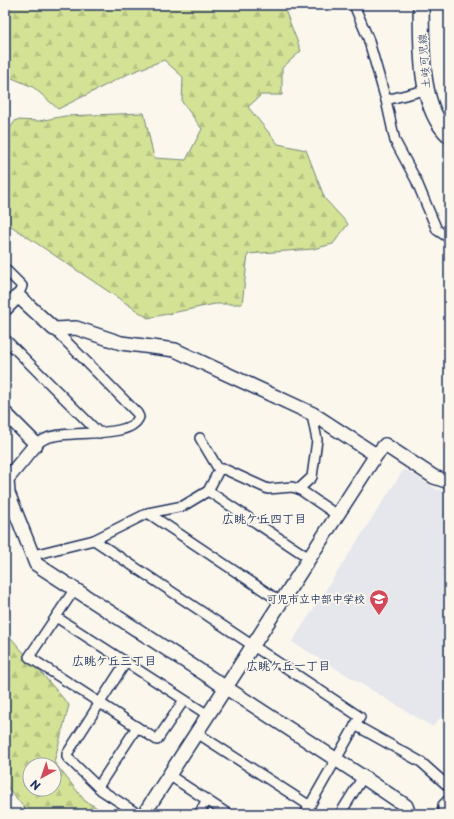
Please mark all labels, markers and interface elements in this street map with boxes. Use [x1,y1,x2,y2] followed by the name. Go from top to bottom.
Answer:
[413,33,434,89] street label: 土岐可児線
[222,509,306,527] district label: 広眺ケ丘四丁目
[368,588,390,616] school or university icon: 可児市立中部中学校
[266,590,365,607] place label: 可児市立中部中学校
[72,651,156,669] district label: 広眺ケ丘三丁目
[246,656,330,674] district label: 広眺ケ丘一丁目
[22,757,62,797] north arrow
[26,776,44,794] text: N

